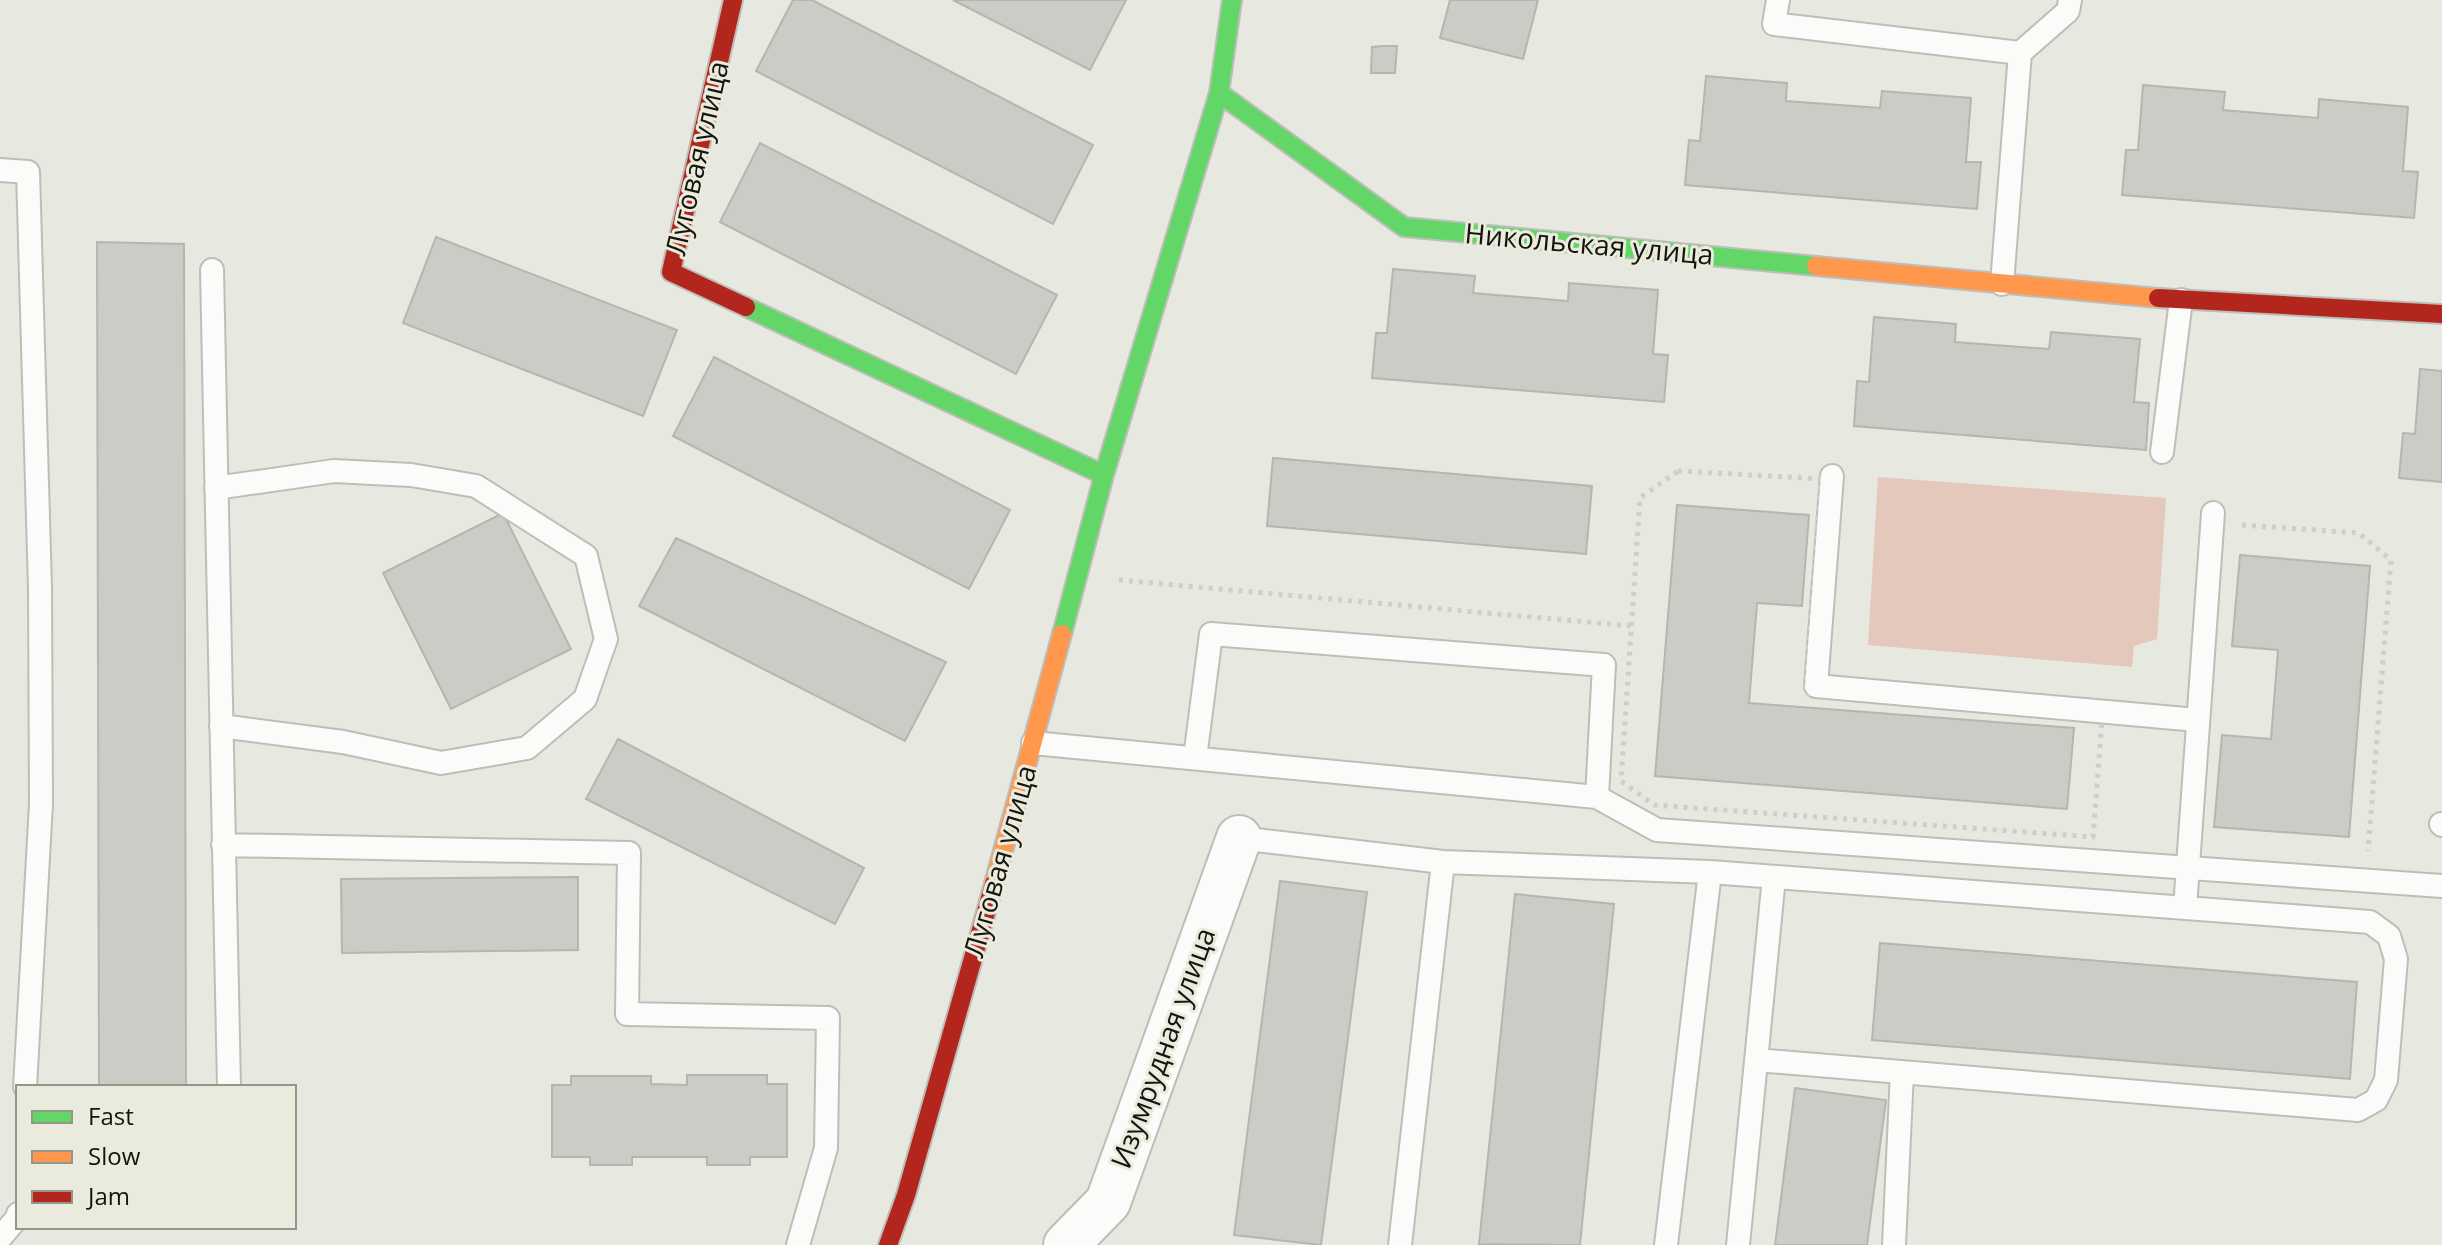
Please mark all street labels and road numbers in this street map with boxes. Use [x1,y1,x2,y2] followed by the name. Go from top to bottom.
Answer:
[655,57,737,259] street label: Луговая улица
[1463,213,1715,273] street label: Никольская улица
[953,760,1045,961] street label: Луговая улица
[1101,922,1223,1173] street label: Изумрудная улица

